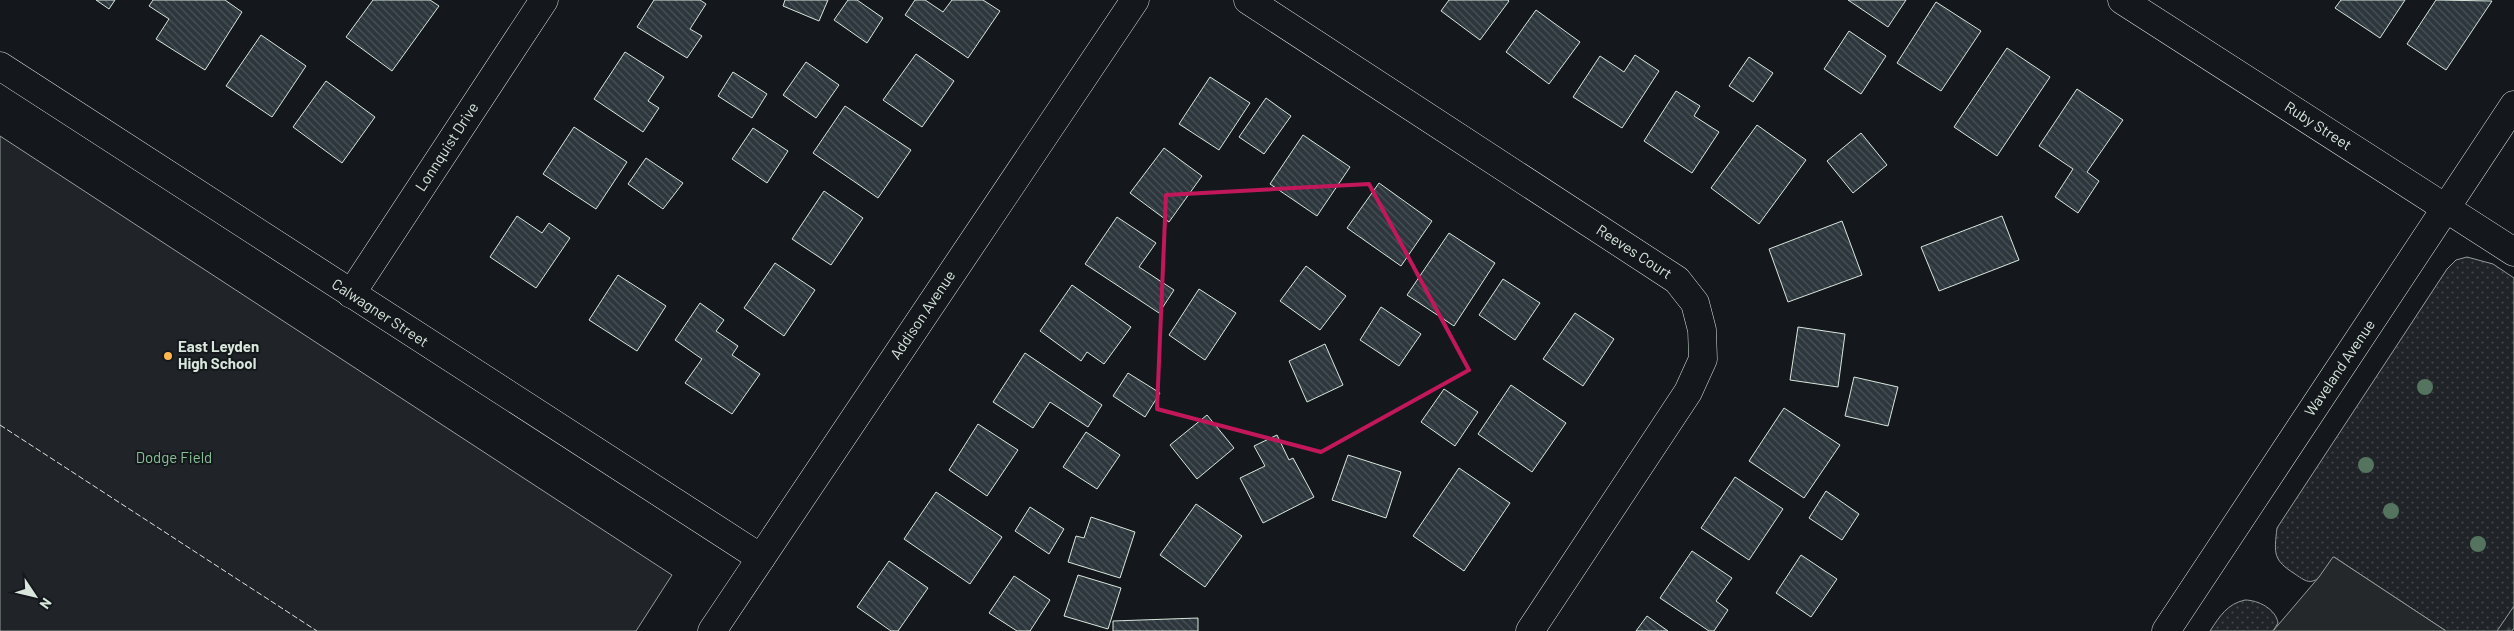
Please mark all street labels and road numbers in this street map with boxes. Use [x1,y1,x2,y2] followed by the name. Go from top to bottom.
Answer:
[2282,97,2355,153] street label: Ruby Street
[411,99,482,194] street label: Lonnquist Drive
[1593,220,1676,282] street label: Reeves Court
[886,267,959,362] street label: Addison Avenue
[329,274,432,350] street label: Calwagner Street
[2300,316,2378,419] street label: Waveland Avenue

